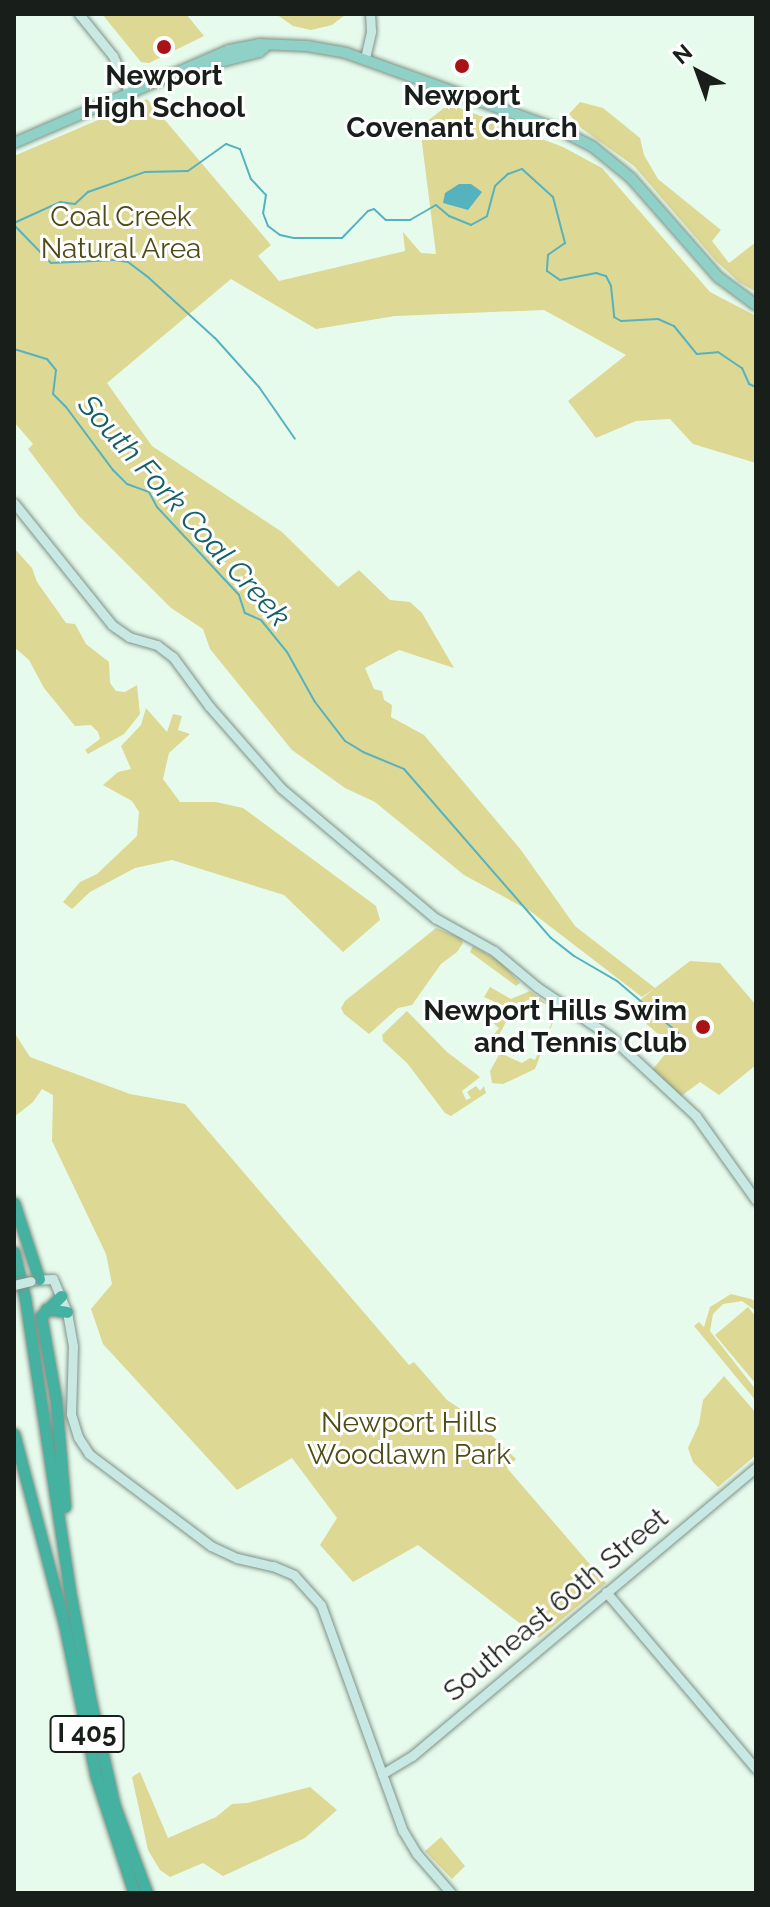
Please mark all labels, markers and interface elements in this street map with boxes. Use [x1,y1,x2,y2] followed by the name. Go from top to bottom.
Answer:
[658,32,738,112] north arrow
[155,38,173,56] marker: Newport High School
[667,39,697,69] text: N
[453,57,471,75] marker: Newport Covenant Church
[83,59,245,125] place label: Newport High School
[346,79,578,145] place label: Newport Covenant Church
[40,200,202,266] park label: Coal Creek Natural Area
[70,387,298,635] water label: South Fork Coal Creek
[423,994,687,1060] place label: Newport Hills Swim and Tennis Club
[694,1018,712,1036] marker: Newport Hills Swim and Tennis Club
[307,1406,511,1472] park label: Newport Hills Woodlawn Park
[437,1501,675,1709] street label: Southeast 60th Street
[49,1712,125,1756] road number: I 405

